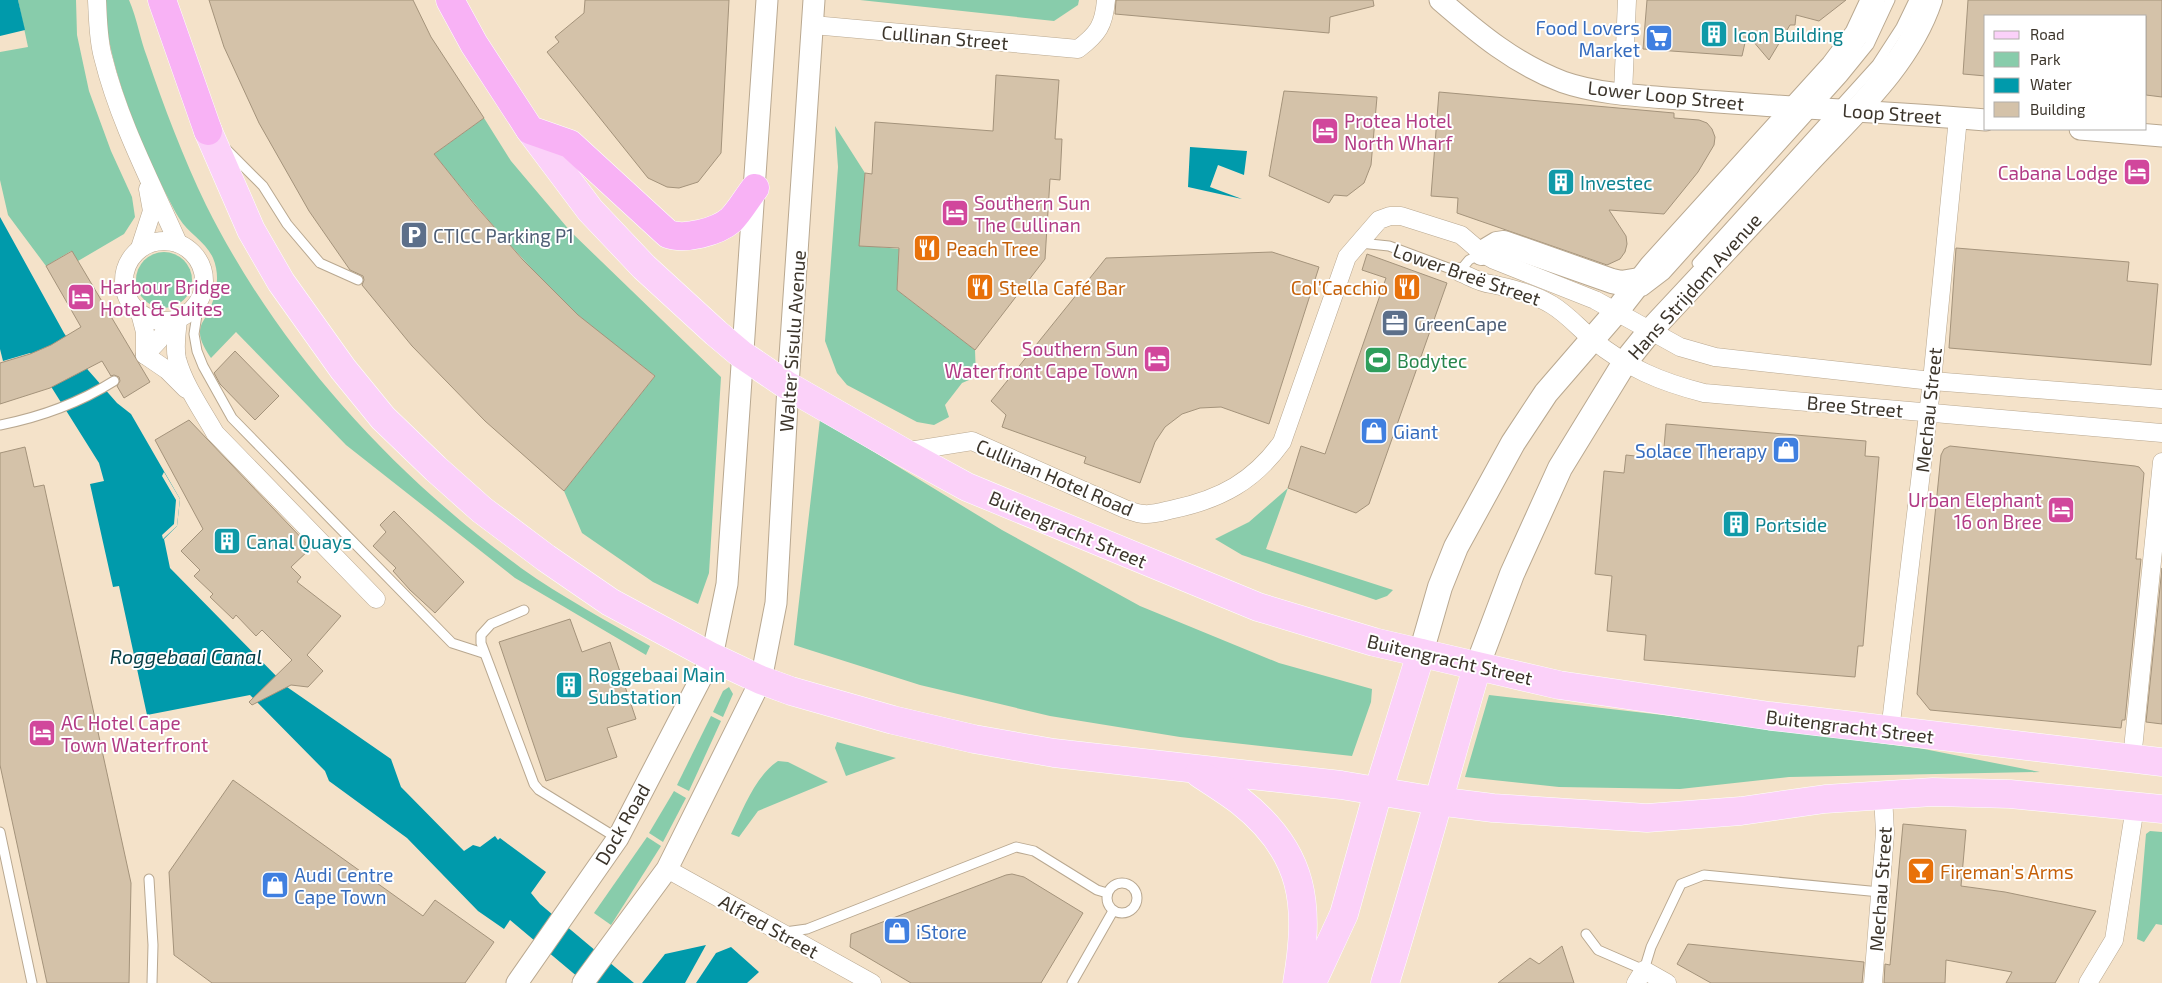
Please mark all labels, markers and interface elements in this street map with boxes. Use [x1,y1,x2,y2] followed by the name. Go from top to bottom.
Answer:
[1984,15,2147,130] legend
[1536,16,1640,61] place label: Food Lovers Market
[1699,19,1729,49] building icon: Icon Building
[881,20,1009,54] street label: Cullinan Street
[1644,23,1674,53] supermarket icon: Food Lovers Market
[1733,23,1844,46] place label: Icon Building
[2030,25,2065,43] text: Road
[2030,50,2061,68] text: Park
[1587,75,1745,115] street label: Lower Loop Street
[2030,75,2072,93] text: Water
[1842,98,1942,128] street label: Loop Street
[2030,100,2086,118] text: Building
[1344,109,1453,154] place label: Protea Hotel North Wharf
[1310,116,1340,146] hotel icon: Protea Hotel North Wharf
[2122,157,2152,187] hotel icon: Cabana Lodge
[1998,161,2118,184] place label: Cabana Lodge
[1546,167,1576,197] building icon: Investec
[1580,171,1653,194] place label: Investec
[974,191,1090,236] place label: Southern Sun The Cullinan
[940,198,970,228] hotel icon: Southern Sun The Cullinan
[1622,208,1766,364] street label: Hans Strijdom Avenue
[399,220,429,250] parking icon: CTICC Parking P1
[433,224,574,247] place label: CTICC Parking P1
[912,233,942,263] restaurant icon: Peach Tree
[946,237,1039,260] place label: Peach Tree
[1390,238,1544,310] street label: Lower Breë Street
[774,249,810,433] street label: Walter Sisulu Avenue
[965,272,995,302] restaurant icon: Stella Café Bar
[1392,272,1422,302] restaurant icon: Col’Cacchio
[100,275,230,320] place label: Harbour Bridge Hotel & Suites
[999,276,1126,299] place label: Stella Café Bar
[1291,276,1388,299] place label: Col’Cacchio
[66,282,96,312] hotel icon: Harbour Bridge Hotel & Suites
[1380,308,1410,338] office icon: GreenCape
[1414,312,1507,335] place label: GreenCape
[944,337,1138,382] place label: Southern Sun Waterfront Cape Town
[1142,344,1172,374] hotel icon: Southern Sun Waterfront Cape Town
[1363,345,1393,375] sports icon: Bodytec
[1910,346,1946,474] street label: Mechau Street
[1397,349,1467,372] place label: Bodytec
[1806,390,1904,422] street label: Bree Street
[1359,416,1389,446] shop icon: Giant
[1393,420,1438,443] place label: Giant
[973,433,1137,521] street label: Cullinan Hotel Road
[1771,435,1801,465] shop icon: Solace Therapy
[1635,439,1767,462] place label: Solace Therapy
[986,485,1150,573] street label: Buitengracht Street
[1908,488,2042,533] place label: Urban Elephant 16 on Bree
[2046,495,2076,525] hotel icon: Urban Elephant 16 on Bree
[1721,509,1751,539] building icon: Portside
[1755,513,1827,536] place label: Portside
[212,526,242,556] building icon: Canal Quays
[246,530,352,553] place label: Canal Quays
[1365,629,1535,689] street label: Buitengracht Street
[110,644,262,668] water label: Roggebaai Canal
[588,663,725,708] place label: Roggebaai Main Substation
[554,670,584,700] building icon: Roggebaai Main Substation
[1765,704,1935,748] street label: Buitengracht Street
[61,711,208,756] place label: AC Hotel Cape Town Waterfront
[27,718,57,748] hotel icon: AC Hotel Cape Town Waterfront
[589,779,655,869] street label: Dock Road
[1864,826,1896,952] street label: Mechau Street
[1906,856,1936,886] bar icon: Fireman's Arms
[1940,860,2074,883] place label: Fireman's Arms
[294,863,393,908] place label: Audi Centre Cape Town
[260,870,290,900] shop icon: Audi Centre Cape Town
[715,889,823,963] street label: Alfred Street
[882,916,912,946] shop icon: iStore
[916,920,967,943] place label: iStore

